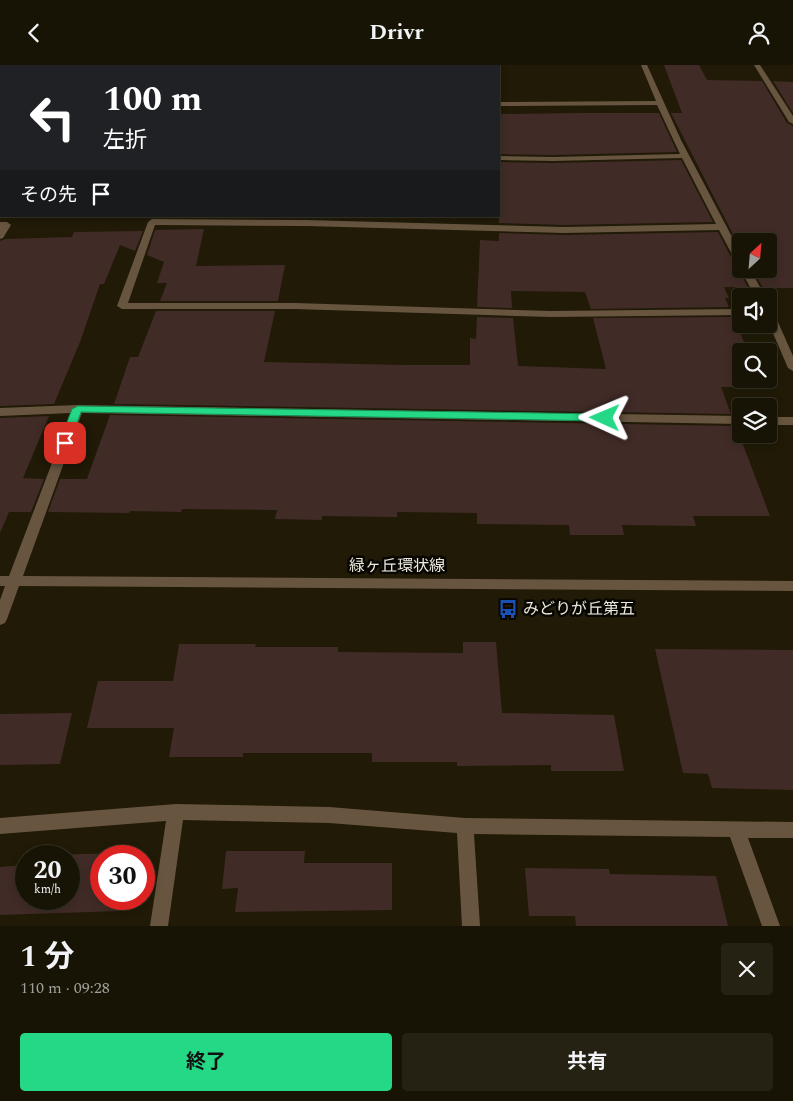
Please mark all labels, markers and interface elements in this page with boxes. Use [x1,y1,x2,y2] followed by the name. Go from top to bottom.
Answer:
[369,16,424,49] text: Drivr
[20,19,48,47] icon: back
[745,19,773,47] icon: person
[103,73,202,126] text: 100 m
[20,85,85,150] icon: left
[103,124,147,157] text: 左折
[87,180,115,208] icon: arrive
[20,181,77,210] text: その先
[732,233,778,277] north arrow
[732,233,777,443] map controls
[732,288,777,333] button: sound
[732,343,777,388] button: search
[578,391,630,443] position arrow
[732,398,777,443] button: layers
[44,422,86,464] pin
[51,429,79,457] icon: arrive
[349,554,445,578] street label: 緑ヶ丘環状線
[523,597,635,621] place label: みどりが丘第五
[497,598,519,620] bus stop icon: みどりが丘第五
[90,845,155,910] speed limit sign: 30
[33,852,62,890] text: 20
[34,880,61,899] text: km/h
[20,934,74,980] text: 1 分
[721,943,773,995] button: close
[20,976,110,1000] text: 110 m · 09:28
[20,1033,392,1091] button: 終了
[402,1033,773,1091] button: 共有

